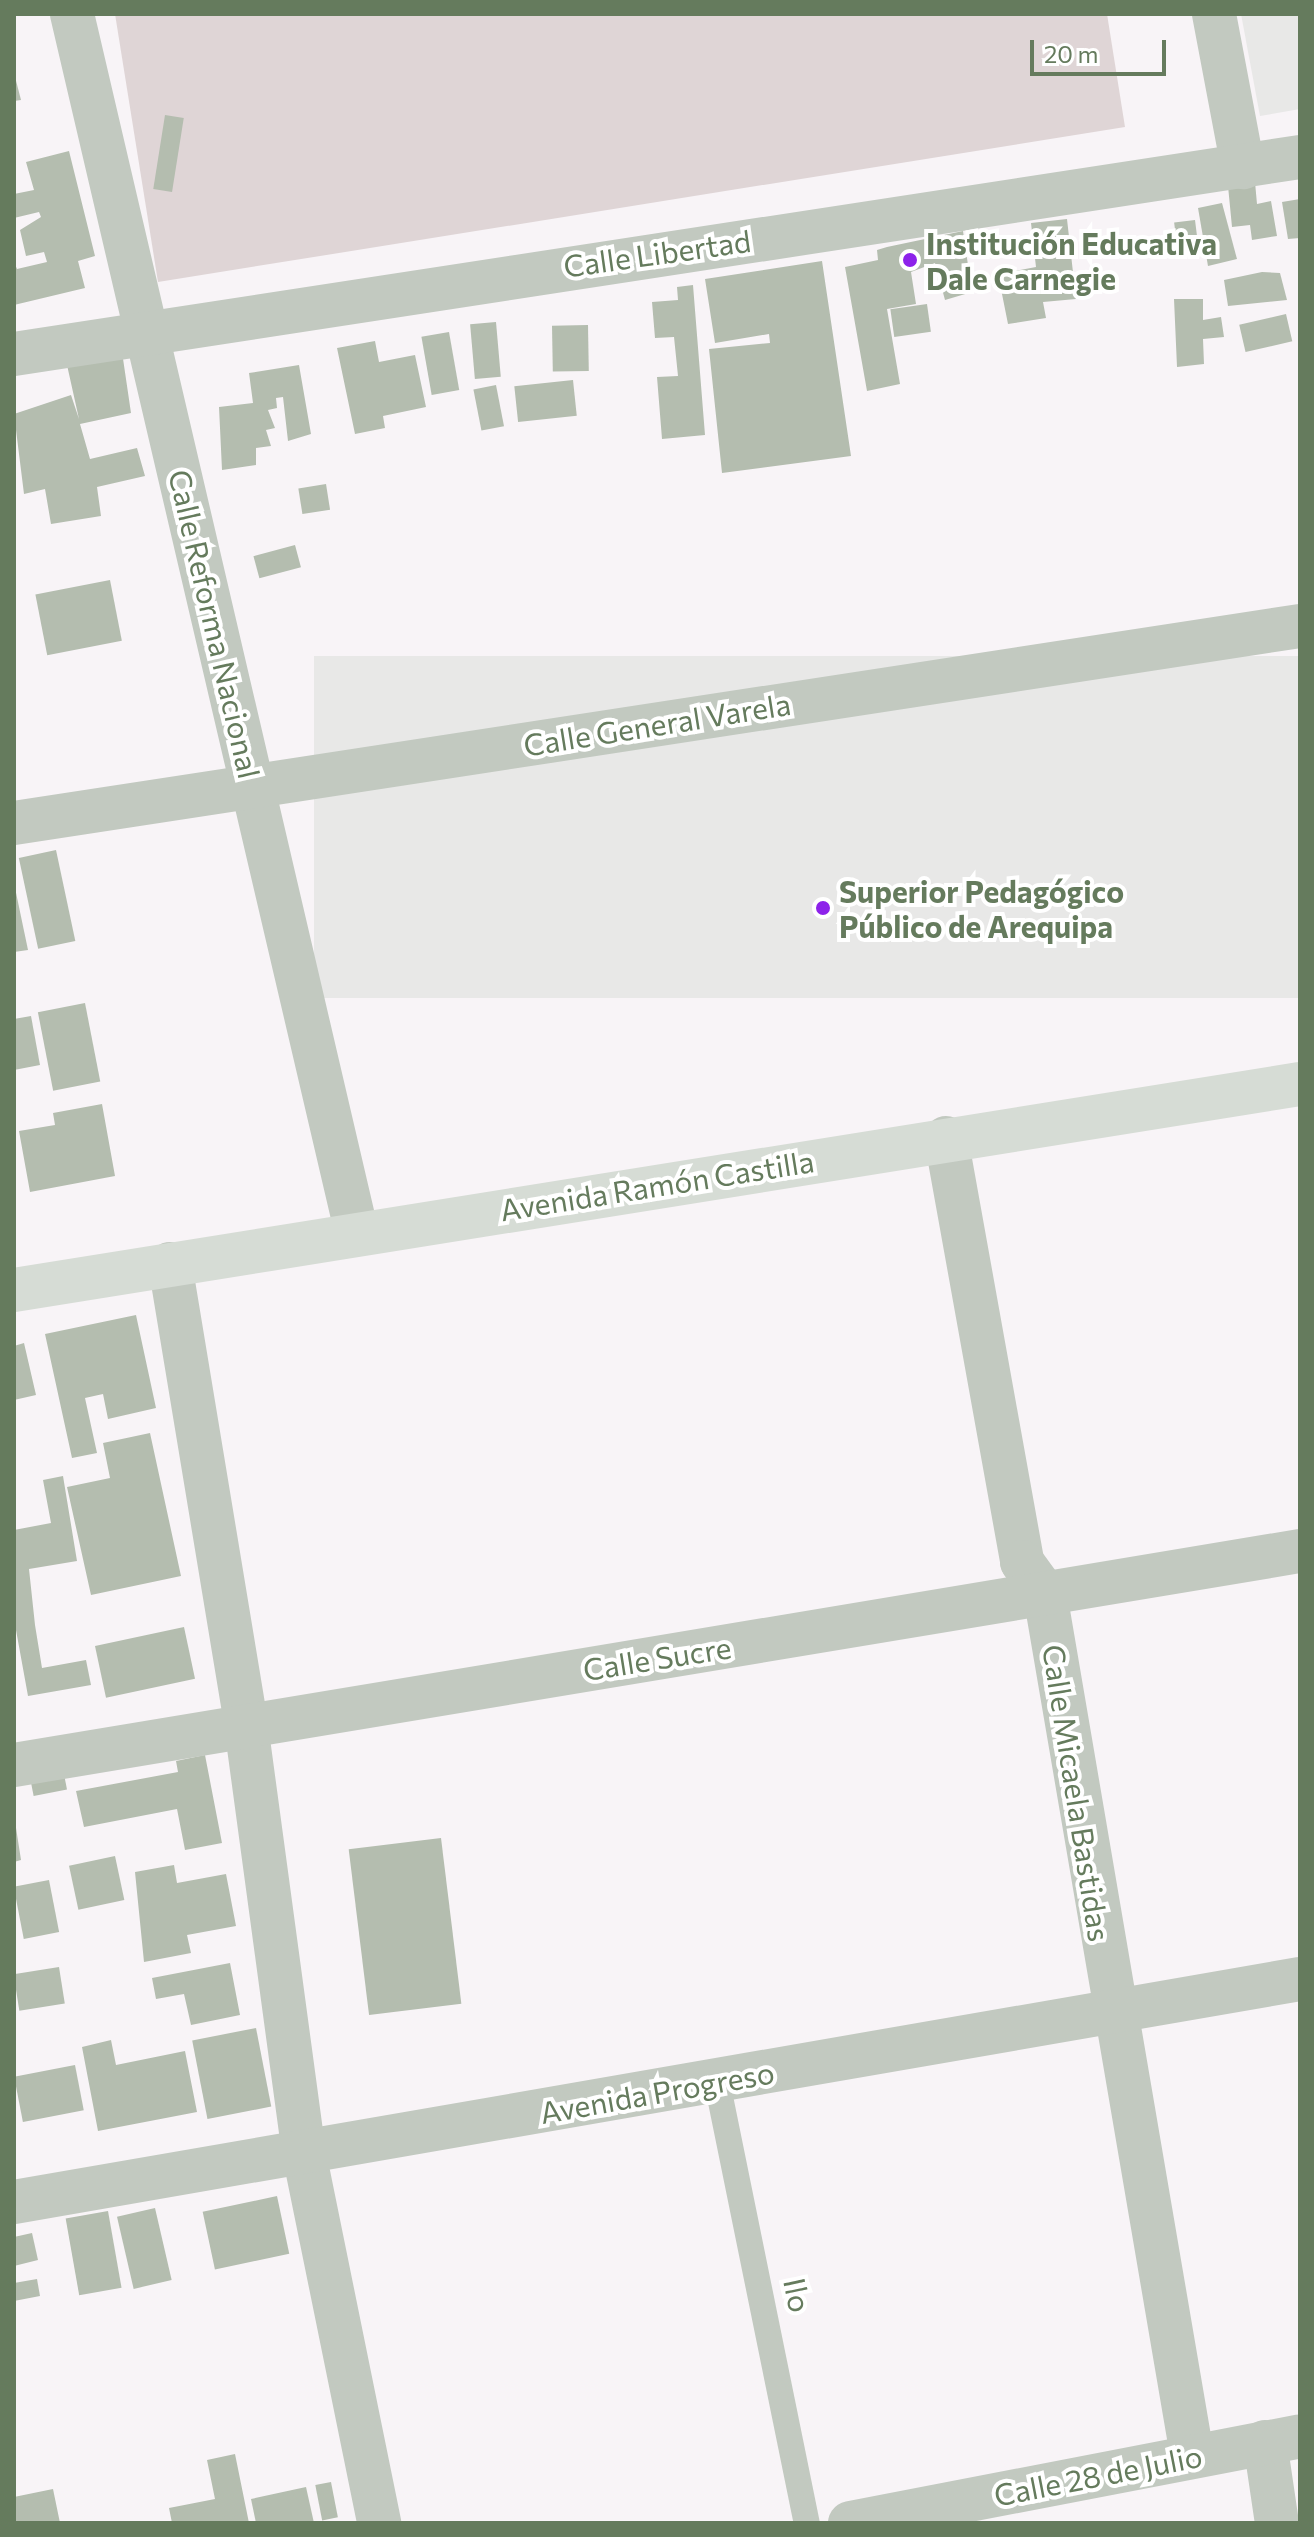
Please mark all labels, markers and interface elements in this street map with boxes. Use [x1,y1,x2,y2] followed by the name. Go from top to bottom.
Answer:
[1034,24,1170,74] scale bar
[1044,39,1098,68] text: 20 m
[561,222,753,284] street label: Calle Libertad
[926,225,1217,296] place label: Institución Educativa Dale Carnegie
[901,251,919,269] marker: Institución Educativa Dale Carnegie
[162,466,268,782] street label: Calle Reforma Nacional
[521,685,793,763] street label: Calle General Varela
[839,873,1124,944] place label: Superior Pedagógico Público de Arequipa
[814,899,832,917] marker: Superior Pedagógico Público de Arequipa
[497,1142,817,1228] street label: Avenida Ramón Castilla
[580,1629,734,1687] street label: Calle Sucre
[1036,1642,1118,1944] street label: Calle Micaela Bastidas
[537,2054,777,2130] street label: Avenida Progreso
[777,2275,819,2315] street label: Ilo
[991,2437,1205,2513] street label: Calle 28 de Julio

